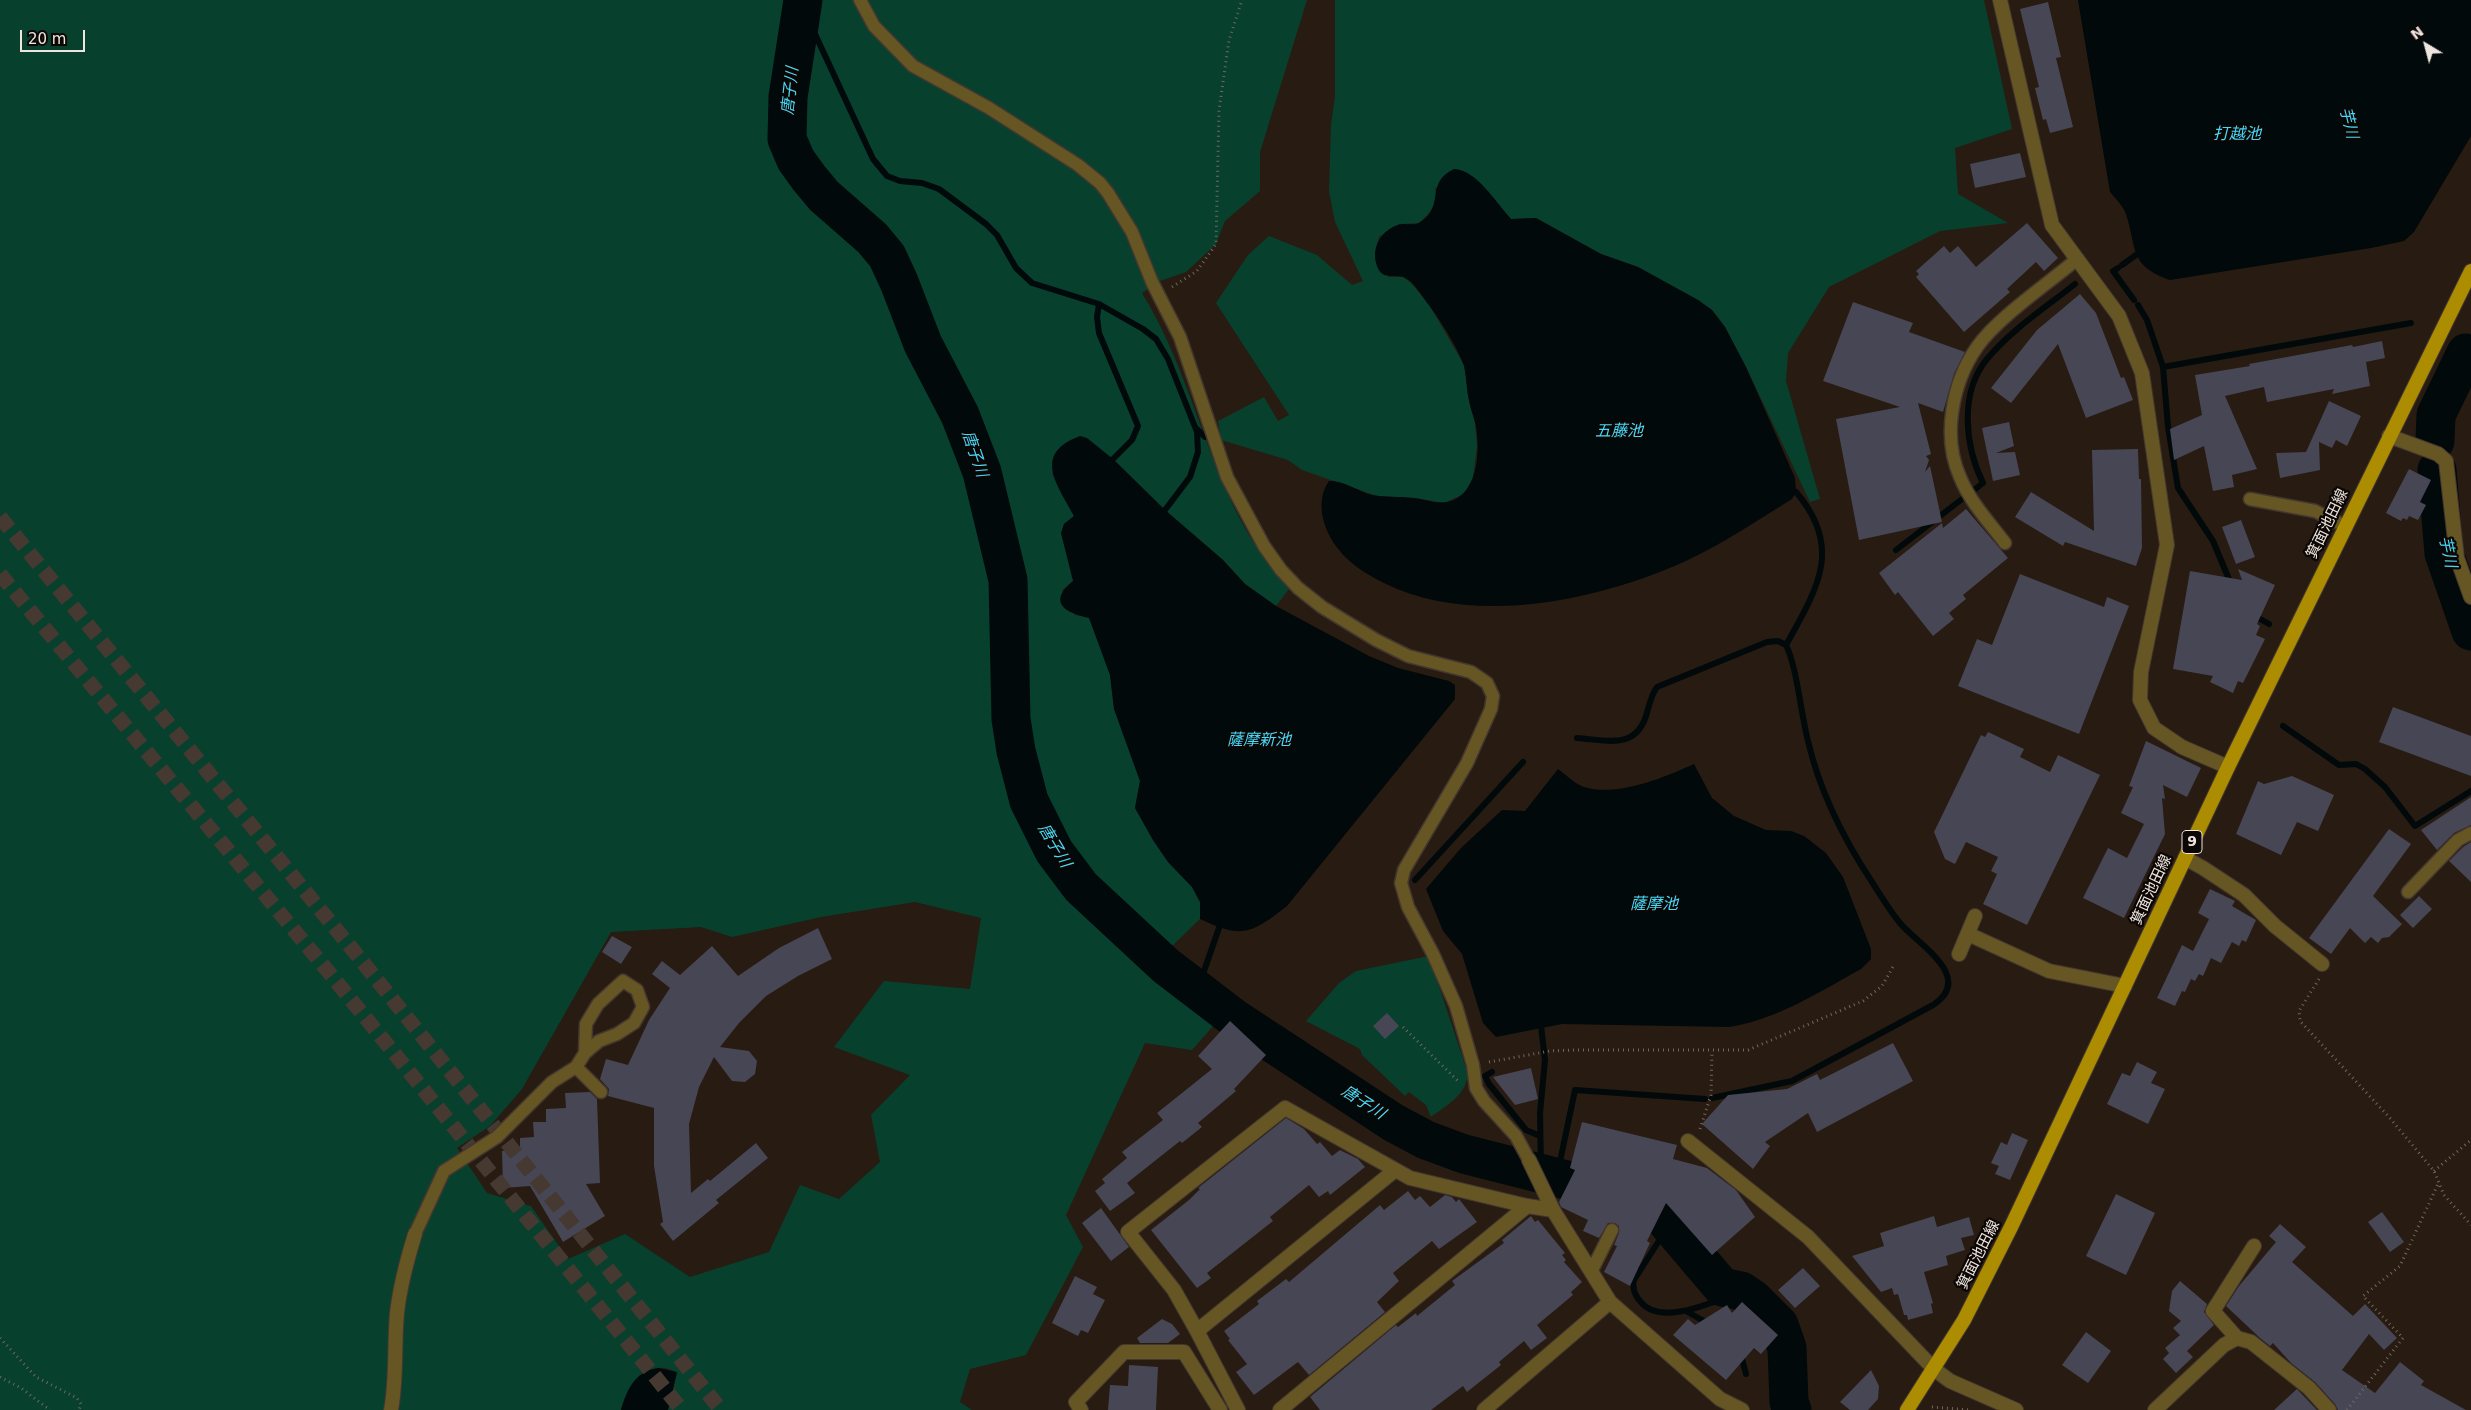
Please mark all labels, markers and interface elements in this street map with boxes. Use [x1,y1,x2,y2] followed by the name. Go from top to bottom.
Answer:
[22,20,88,52] scale bar
[2401,20,2451,70] north arrow
[2407,23,2426,43] text: N
[28,30,66,48] text: 20 m
[779,66,803,116] water label: 唐子川
[2335,105,2361,141] water label: 芋川
[2213,125,2261,145] water label: 打越池
[1595,422,1643,442] water label: 五藤池
[957,428,991,480] water label: 唐子川
[2303,486,2353,562] street label: 箕面池田線
[2434,534,2460,570] water label: 芋川
[1227,731,1291,751] water label: 薩摩新池
[1033,820,1075,872] water label: 唐子川
[2182,830,2202,854] road number: 9
[2128,852,2176,928] street label: 箕面池田線
[1630,895,1678,915] water label: 薩摩池
[1338,1082,1388,1124] water label: 唐子川
[1954,1218,2004,1292] street label: 箕面池田線

